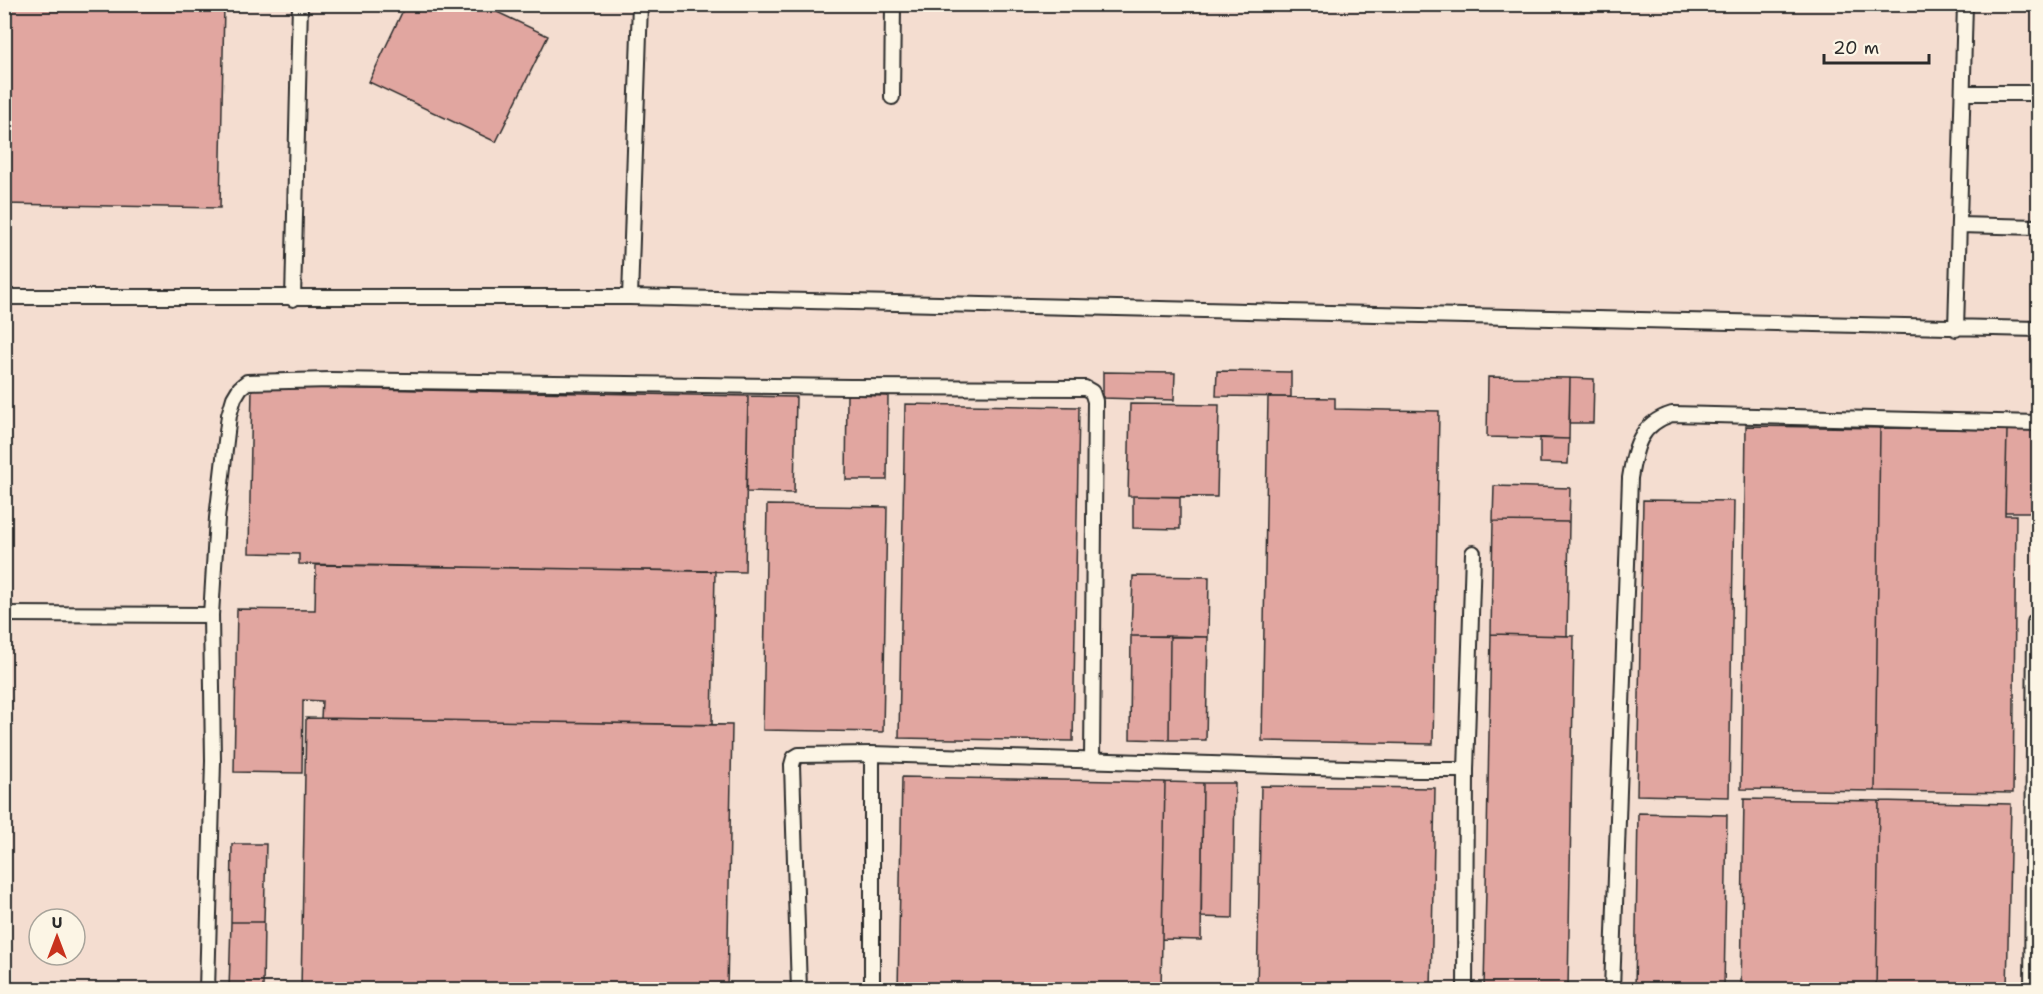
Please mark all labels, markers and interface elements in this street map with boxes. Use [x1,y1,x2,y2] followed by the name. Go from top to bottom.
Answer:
[1824,27,1929,65] scale bar
[1833,36,1879,60] text: 20 m
[27,907,87,967] north arrow
[52,912,63,933] text: U

